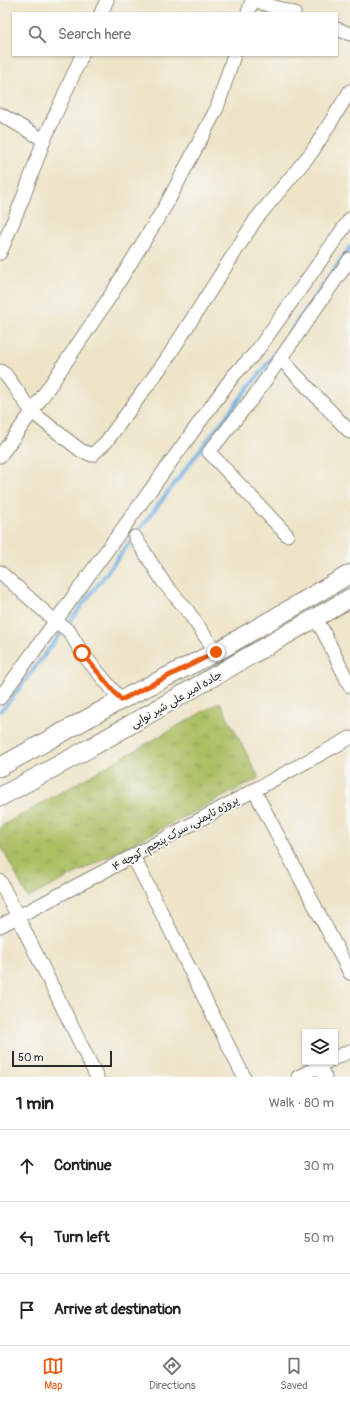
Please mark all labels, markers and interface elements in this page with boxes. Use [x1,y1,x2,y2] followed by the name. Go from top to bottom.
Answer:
[12,12,338,56] search box
[26,23,48,45] icon: search
[58,25,131,44] text: Search here
[207,643,225,661] route end
[73,644,91,662] route start
[128,668,225,732] street label: جاده امیر علی شیر نوایی
[110,793,242,875] street label: پروژه تایمنی، سرک پنجم، کوچه ۴
[302,1029,338,1065] map controls
[302,1029,338,1065] button: layers
[12,1049,112,1068] scale bar
[18,1051,44,1064] text: 50 m
[16,1093,54,1114] text: 1 min
[269,1095,334,1111] text: Walk · 80 m
[16,1155,38,1177] icon: ahead
[54,1156,112,1175] text: Continue
[304,1158,334,1174] text: 30 m
[16,1227,38,1249] icon: left
[54,1228,110,1247] text: Turn left
[304,1230,334,1246] text: 50 m
[16,1299,38,1321] icon: arrive
[54,1300,181,1319] text: Arrive at destination
[42,1355,64,1392] tab: Map
[149,1355,196,1392] tab: Directions
[280,1355,308,1392] tab: Saved

